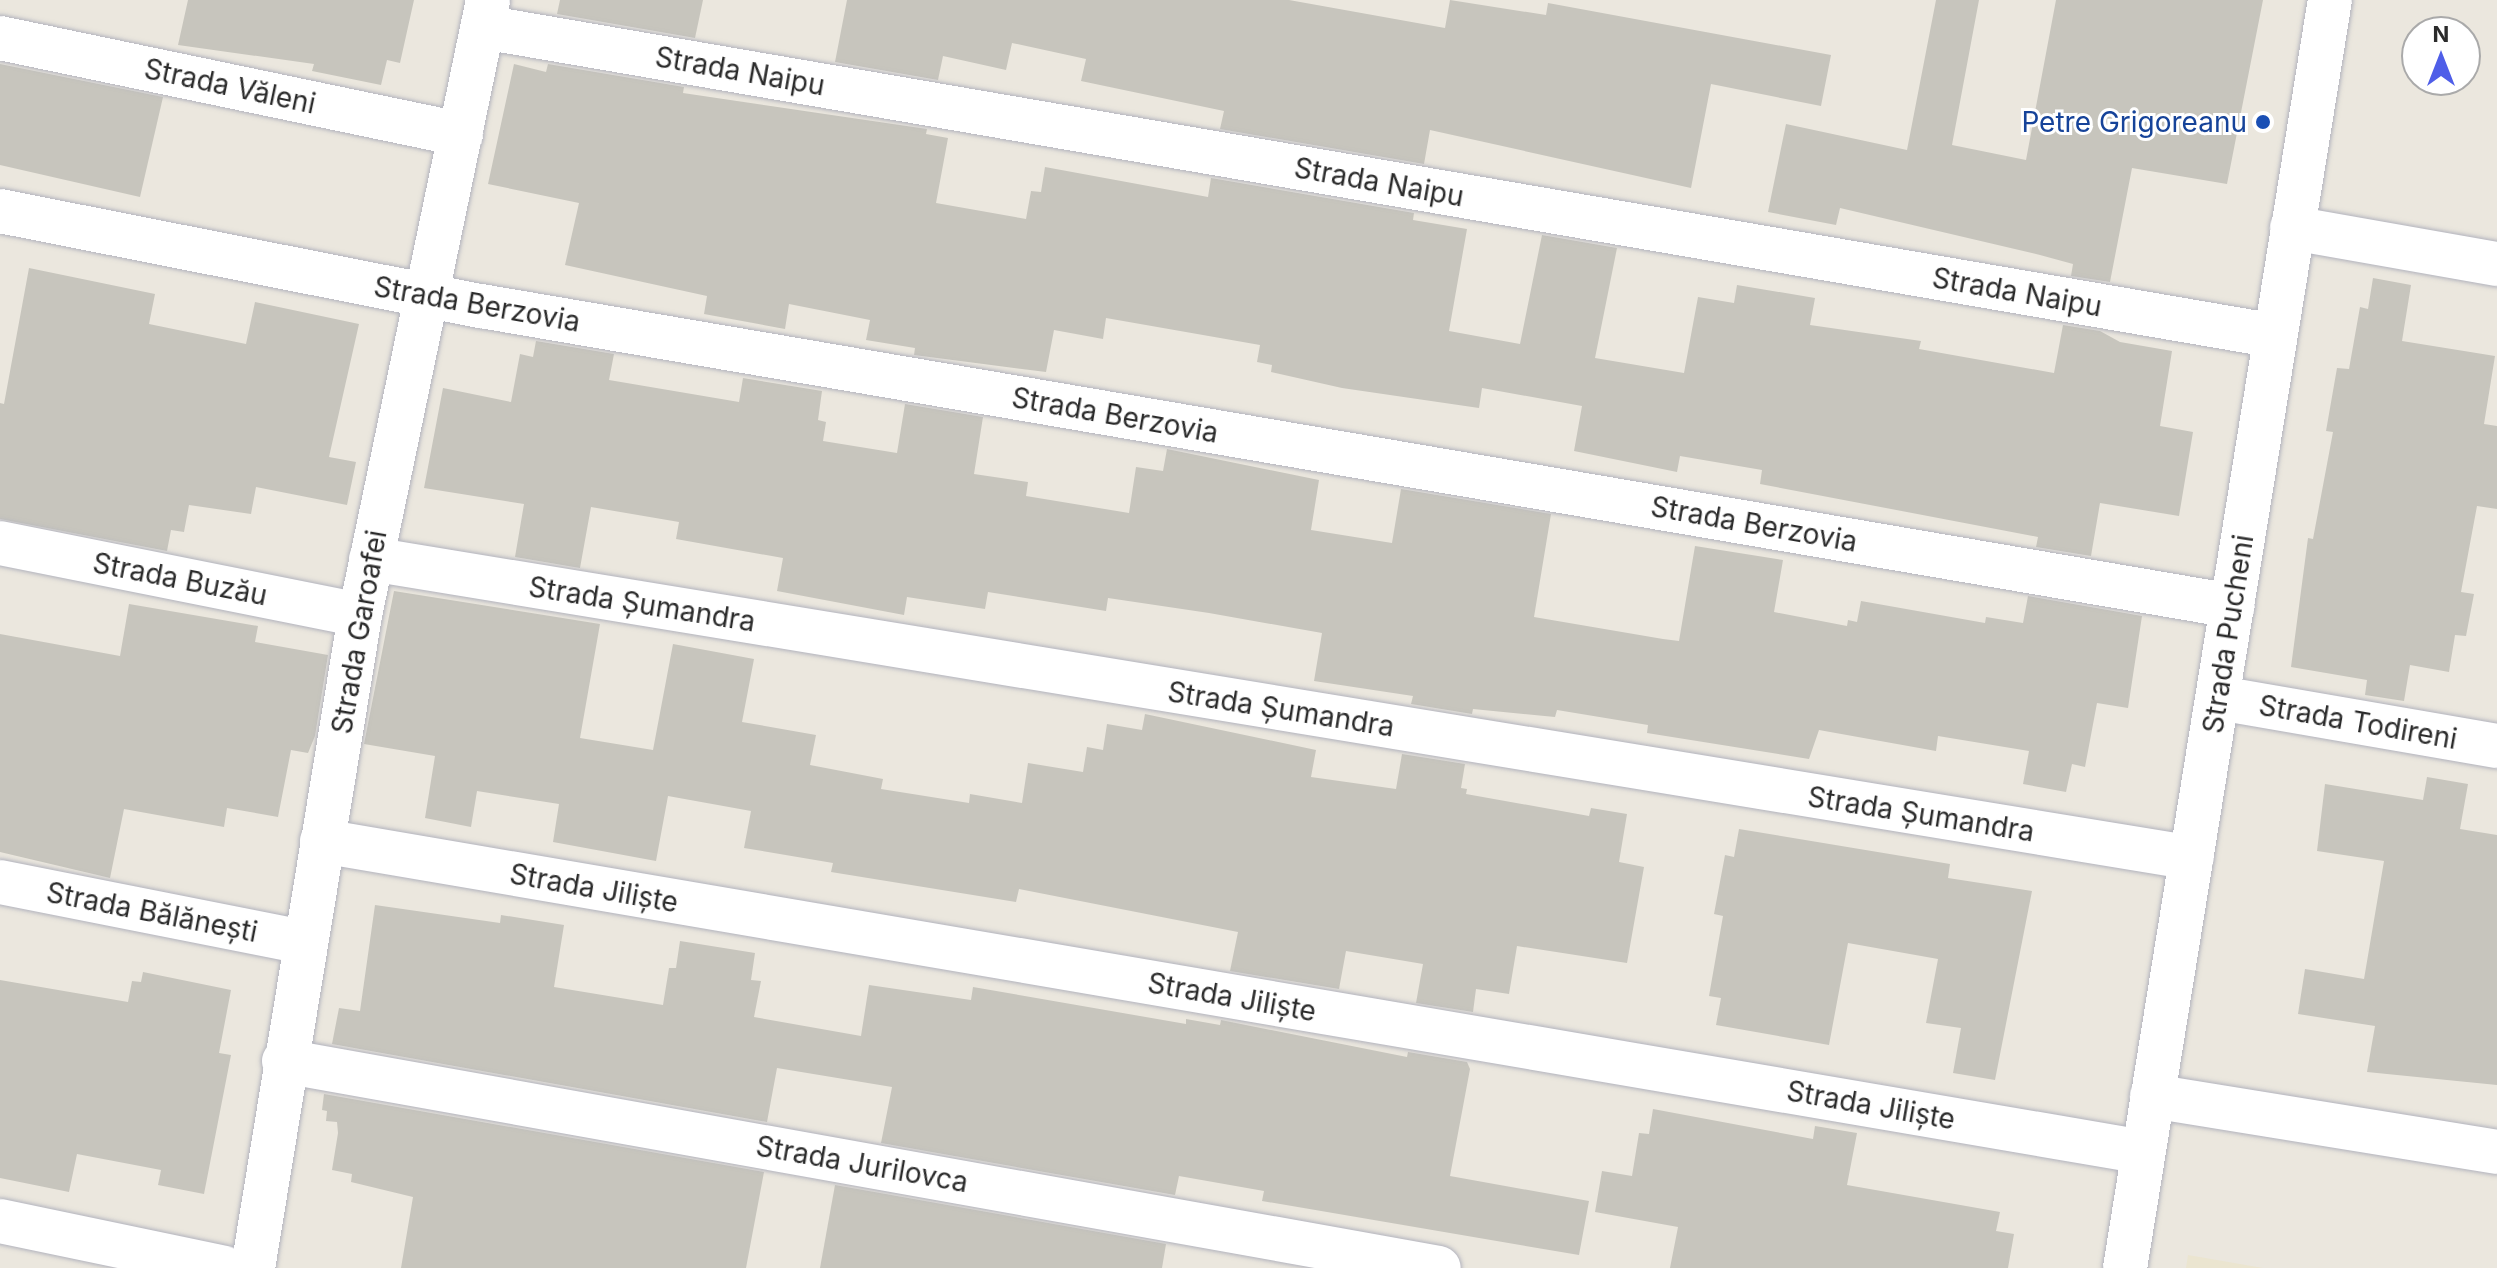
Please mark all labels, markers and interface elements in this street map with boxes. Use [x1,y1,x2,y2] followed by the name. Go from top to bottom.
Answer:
[2401,16,2481,96] north arrow
[2433,21,2449,47] text: N
[653,40,827,102] street label: Strada Naipu
[141,51,319,121] street label: Strada Văleni
[2021,105,2247,139] place label: Petre Grigoreanu
[2254,113,2272,131] marker: Petre Grigoreanu
[1292,151,1466,213] street label: Strada Naipu
[1930,261,2104,323] street label: Strada Naipu
[371,269,583,339] street label: Strada Berzovia
[1009,380,1221,450] street label: Strada Berzovia
[1648,489,1860,559] street label: Strada Berzovia
[325,528,393,736] street label: Strada Garoafei
[2196,532,2260,736] street label: Strada Pucheni
[90,546,270,612] street label: Strada Buzău
[526,570,758,638] street label: Strada Șumandra
[1165,675,1397,743] street label: Strada Șumandra
[2256,688,2460,756] street label: Strada Todireni
[1805,780,2037,848] street label: Strada Șumandra
[507,857,681,919] street label: Strada Jiliște
[44,875,260,949] street label: Strada Bălănești
[1145,966,1319,1028] street label: Strada Jiliște
[1784,1074,1958,1136] street label: Strada Jiliște
[753,1129,971,1199] street label: Strada Jurilovca

